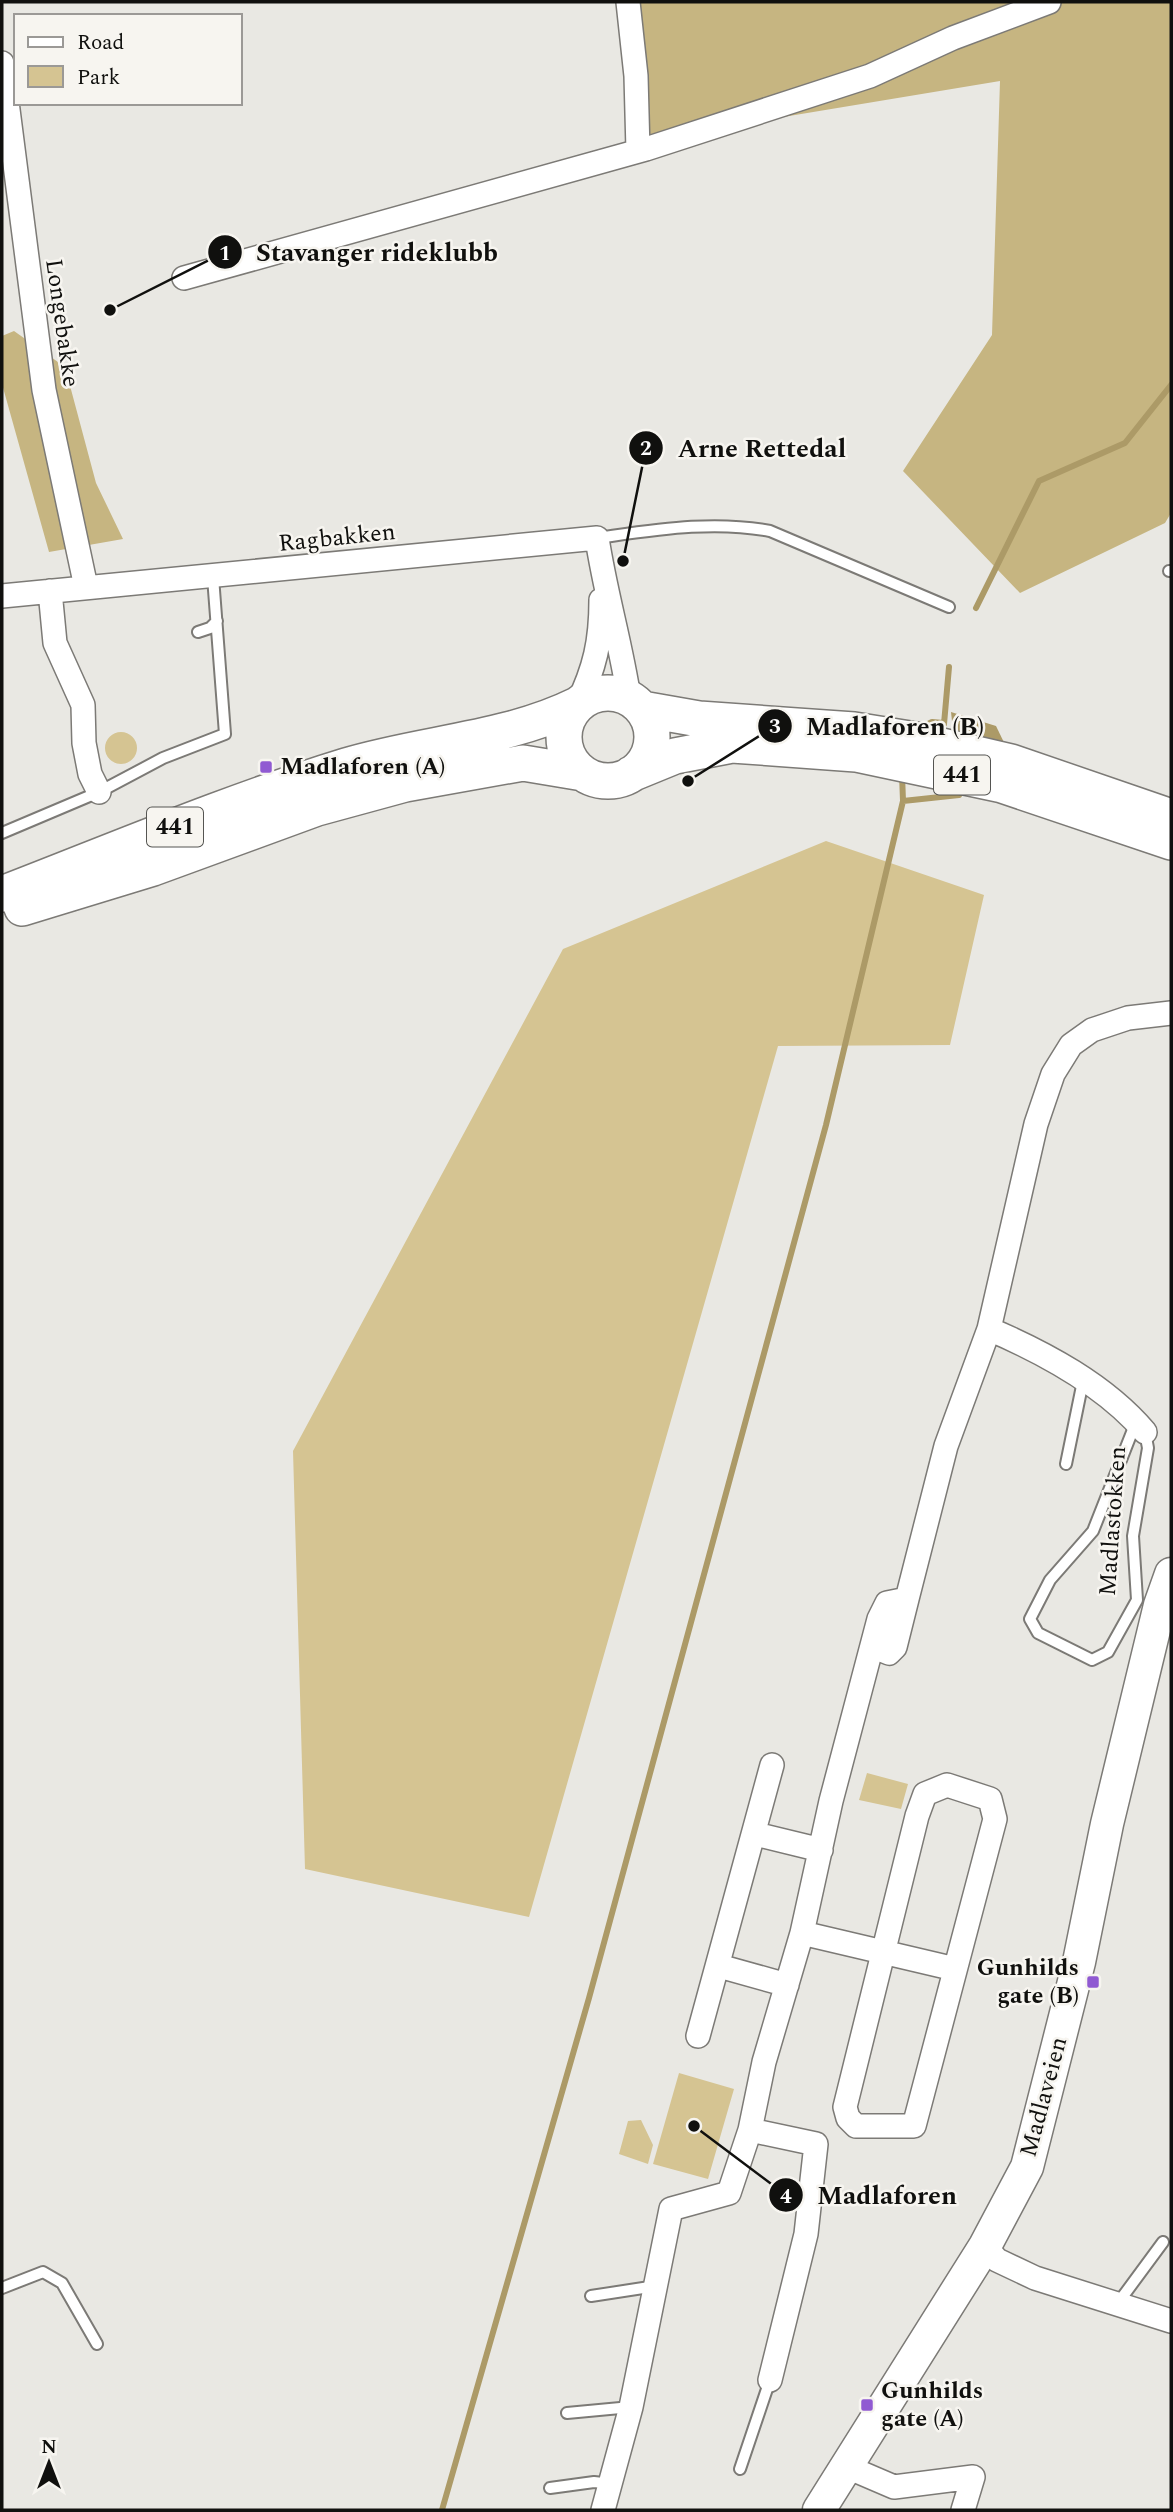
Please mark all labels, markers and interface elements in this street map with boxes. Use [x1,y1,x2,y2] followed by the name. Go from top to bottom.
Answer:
[14,14,242,105] legend
[77,27,124,59] text: Road
[77,62,121,94] text: Park
[207,229,512,276] callout: Stavanger rideklubb
[256,233,498,273] text: Stavanger rideklubb
[219,238,231,270] text: 1
[35,256,89,390] street label: Longebakke
[628,424,860,471] callout: Arne Rettedal
[678,429,846,469] text: Arne Rettedal
[640,433,652,465] text: 2
[277,514,397,562] street label: Ragbakken
[757,703,999,750] callout: Madlaforen (B)
[806,707,984,747] text: Madlaforen (B)
[769,711,781,743] text: 3
[280,749,445,785] place label: Madlaforen (A)
[934,755,990,794] road number: 441
[258,759,274,775] marker: Madlaforen (A)
[147,807,203,846] road number: 441
[1090,1445,1136,1597] street label: Madlastokken
[977,1950,1079,2014] place label: Gunhilds gate (B)
[1085,1974,1101,1990] marker: Gunhilds gate (B)
[1011,2033,1077,2161] street label: Madlaveien
[768,2172,971,2219] callout: Madlaforen
[817,2176,957,2216] text: Madlaforen
[780,2181,792,2213] text: 4
[881,2373,983,2437] place label: Gunhilds gate (A)
[859,2397,875,2413] marker: Gunhilds gate (A)
[14,2428,84,2498] north arrow
[41,2433,57,2462] text: N

